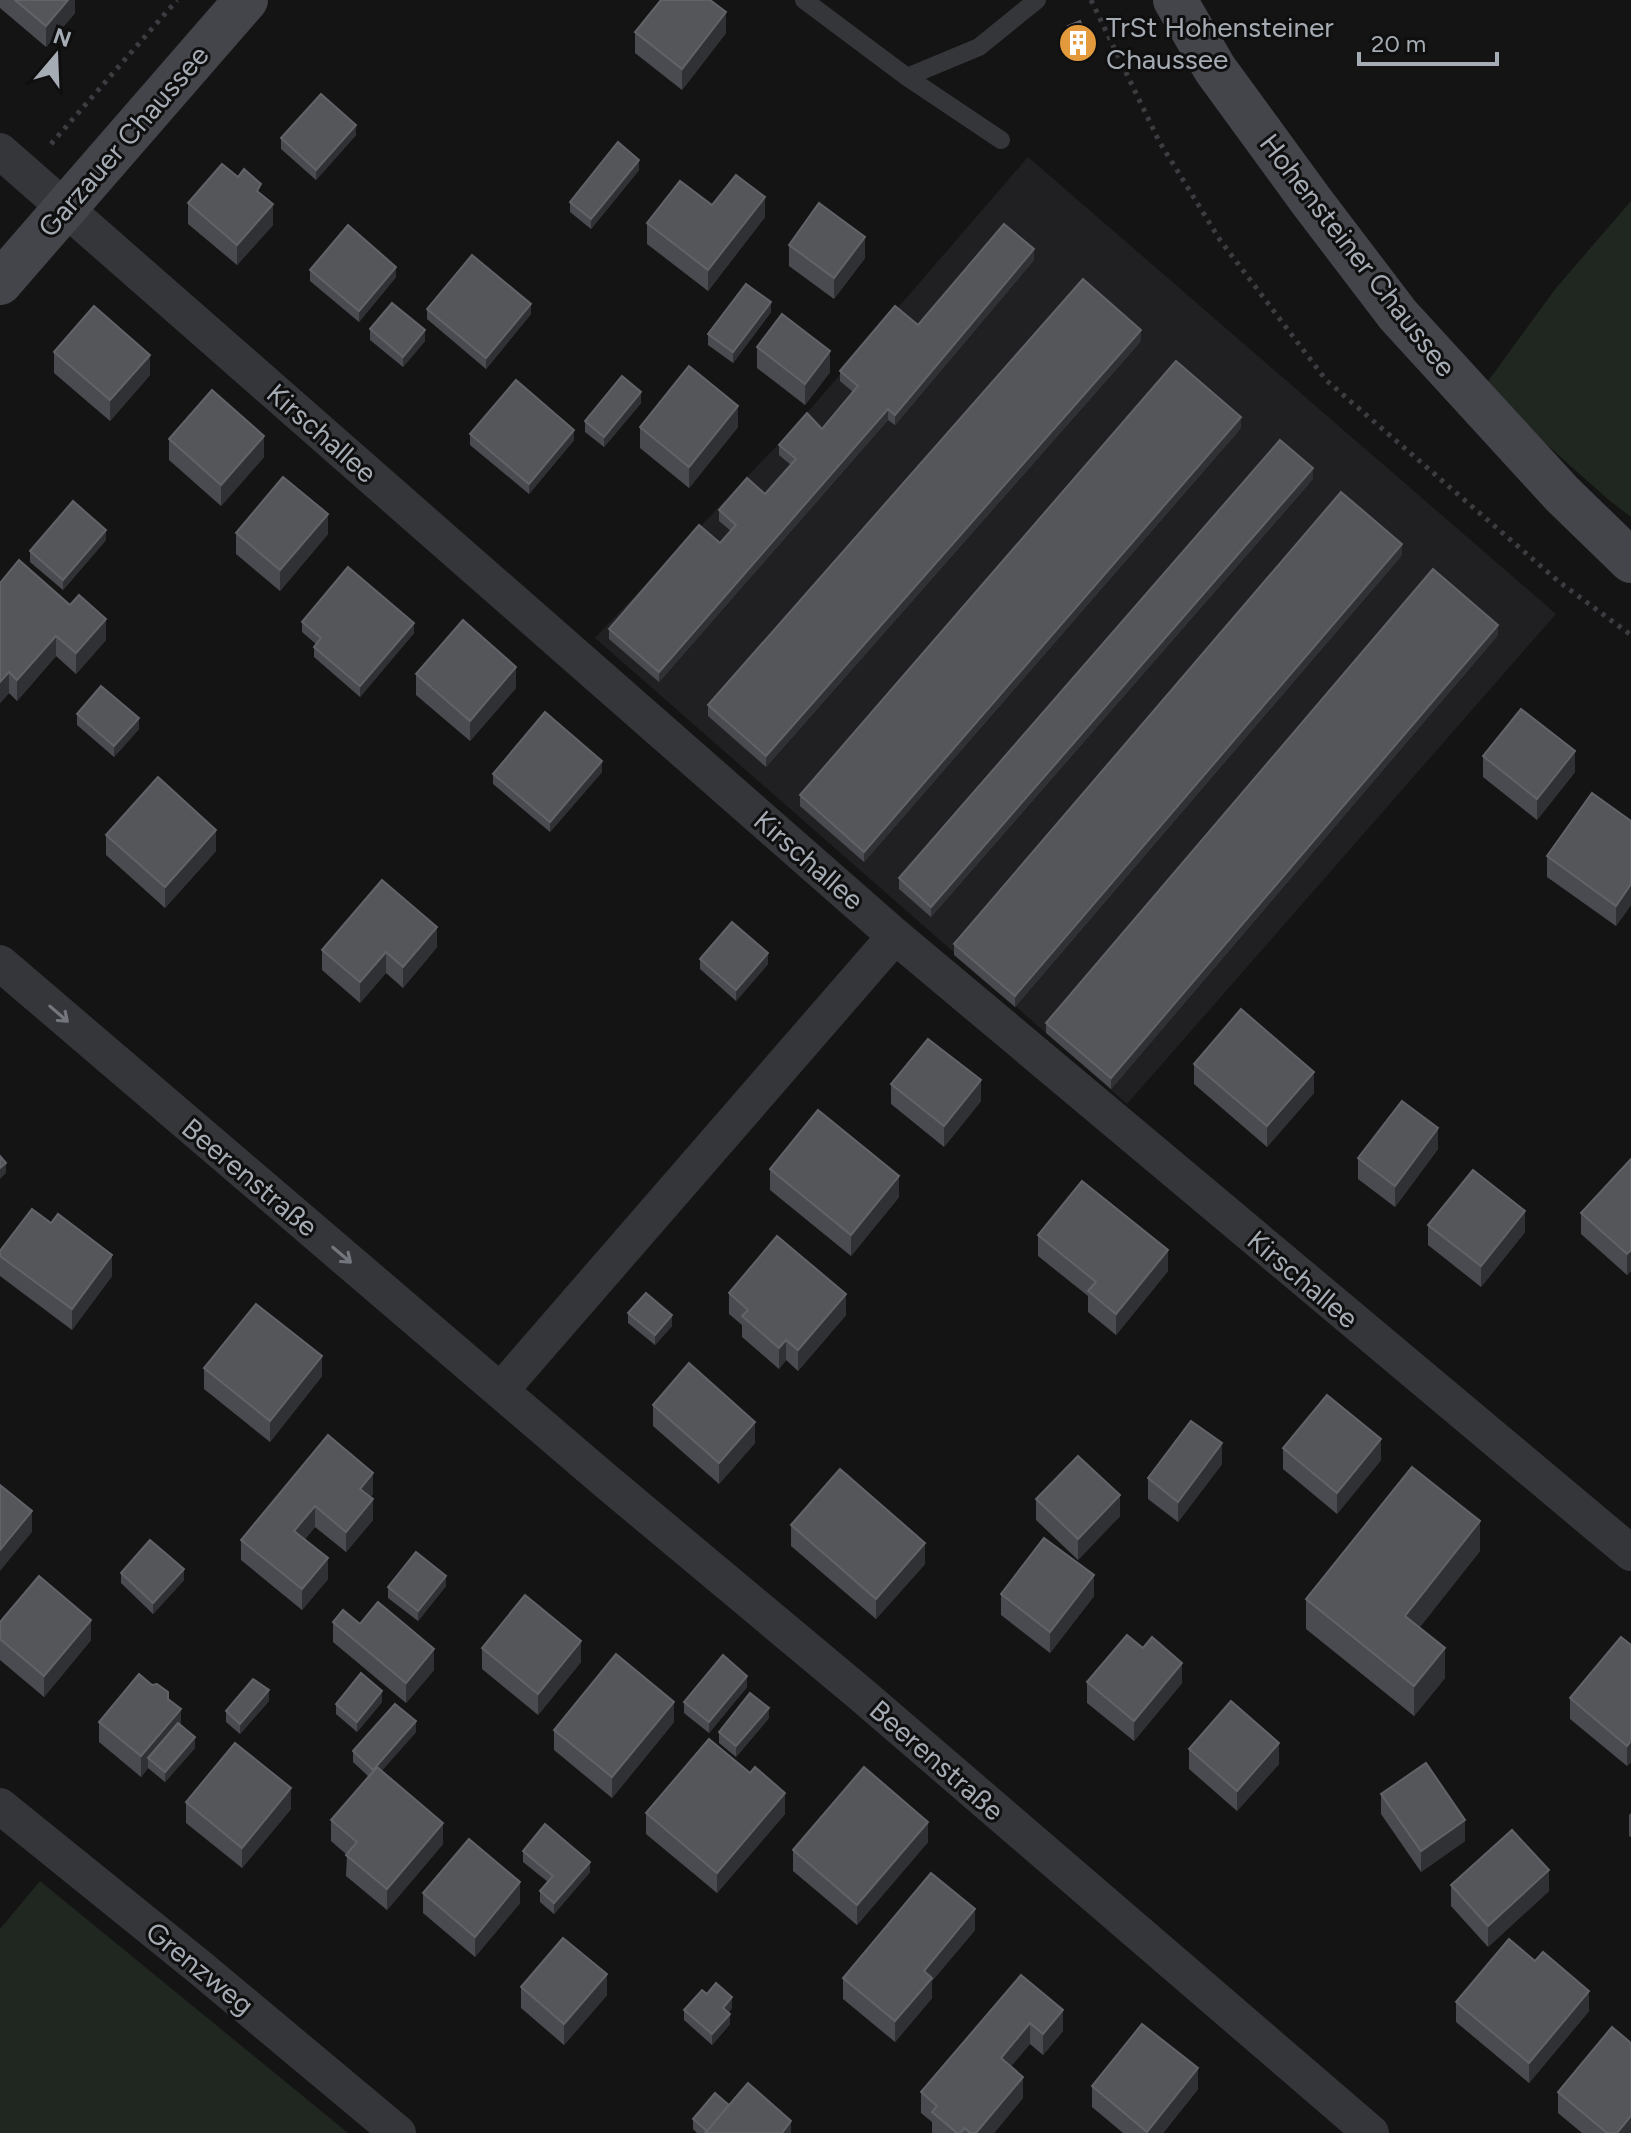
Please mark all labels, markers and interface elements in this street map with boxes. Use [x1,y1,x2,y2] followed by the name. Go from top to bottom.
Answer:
[1106,10,1334,76] place label: TrSt Hohensteiner Chaussee
[16,16,96,96] north arrow
[1359,16,1497,66] scale bar
[50,22,75,53] text: N
[1057,22,1099,64] building icon: TrSt Hohensteiner Chaussee
[1371,29,1426,58] text: 20 m
[31,38,215,244] street label: Garzauer Chaussee
[1253,127,1463,383] street label: Hohensteiner Chaussee
[260,376,384,490] street label: Kirschallee
[747,803,871,917] street label: Kirschallee
[48,1004,69,1022] one-way arrow
[175,1110,325,1244] street label: Beerenstraße
[1241,1223,1365,1335] street label: Kirschallee
[331,1246,352,1264] one-way arrow
[863,1693,1011,1827] street label: Beerenstraße
[139,1914,261,2022] street label: Grenzweg

